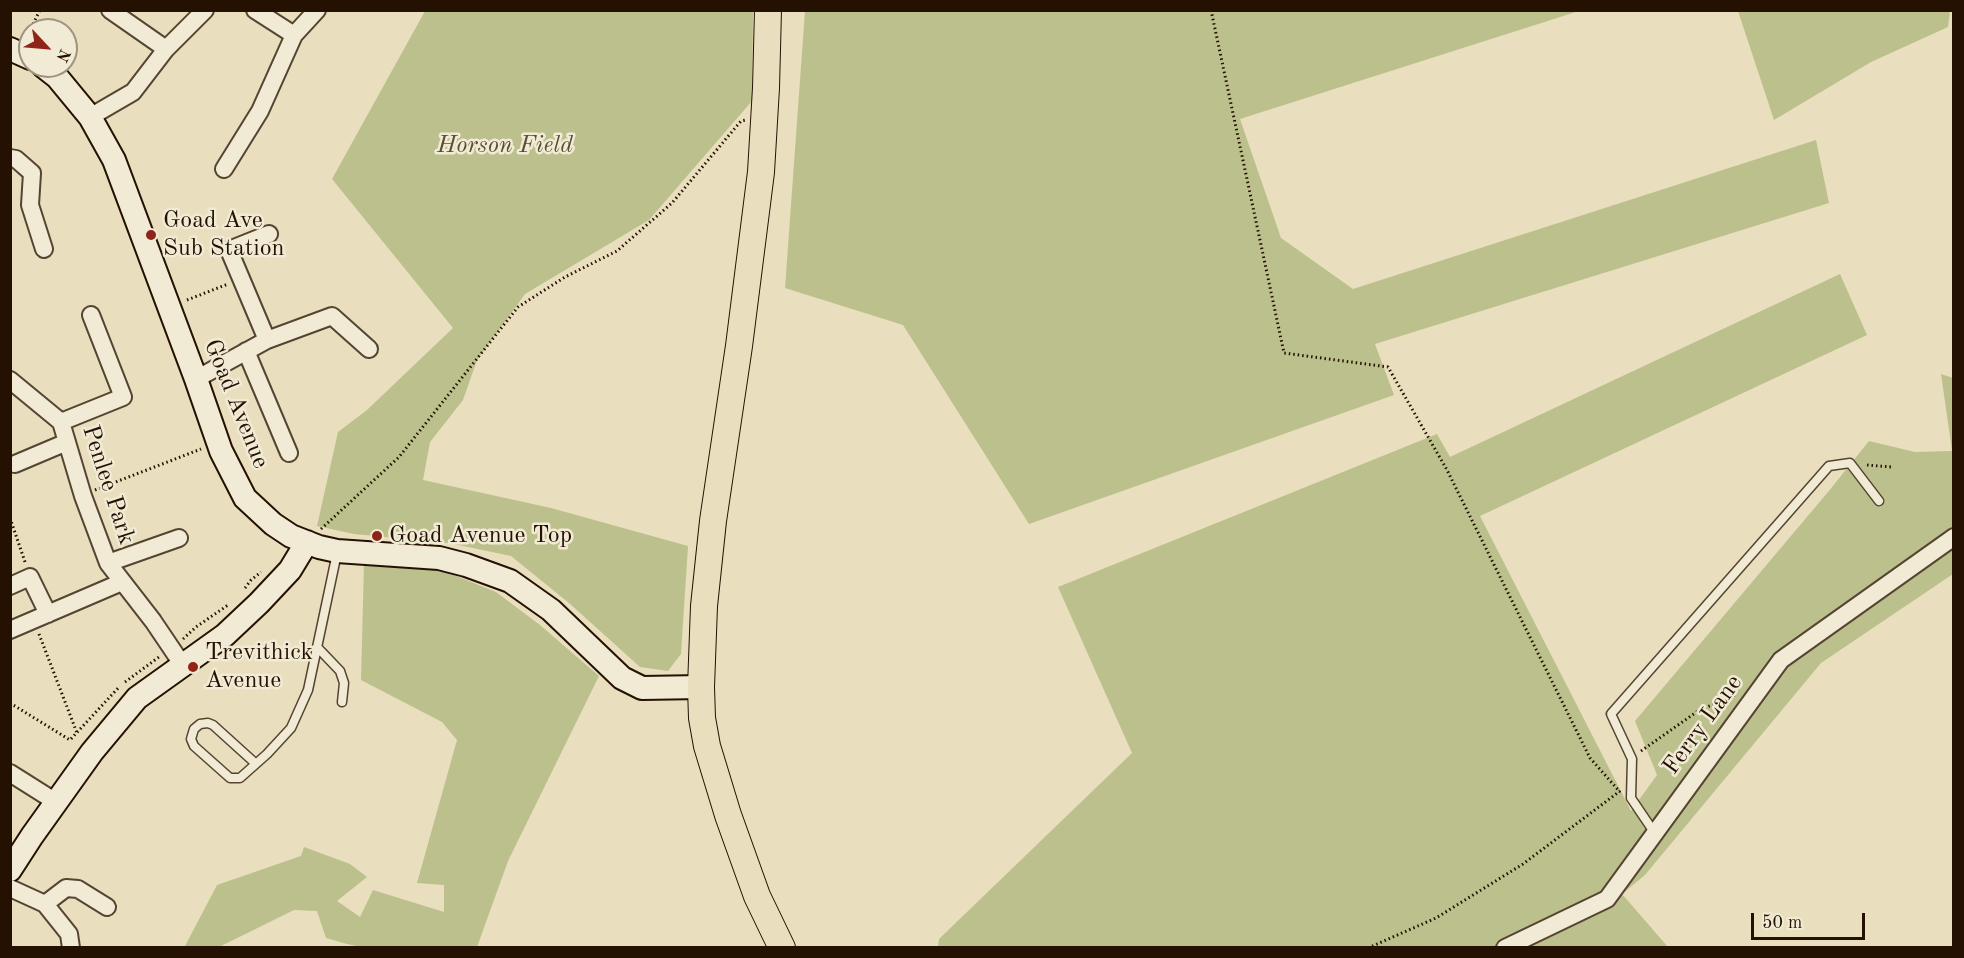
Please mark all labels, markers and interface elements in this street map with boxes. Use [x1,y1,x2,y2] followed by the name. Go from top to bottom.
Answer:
[18,18,78,78] north arrow
[53,46,72,64] text: N
[437,132,573,160] park label: Horson Field
[163,207,285,263] place label: Goad Ave Sub Station
[144,228,158,242] marker: Goad Ave Sub Station
[197,335,275,473] street label: Goad Avenue
[75,422,141,548] street label: Penlee Park
[389,522,572,550] place label: Goad Avenue Top
[370,529,384,543] marker: Goad Avenue Top
[205,639,313,695] place label: Trevithick Avenue
[186,660,200,674] marker: Trevithick Avenue
[1657,669,1749,781] street label: Ferry Lane
[1754,901,1868,939] scale bar
[1762,914,1802,932] text: 50 m

